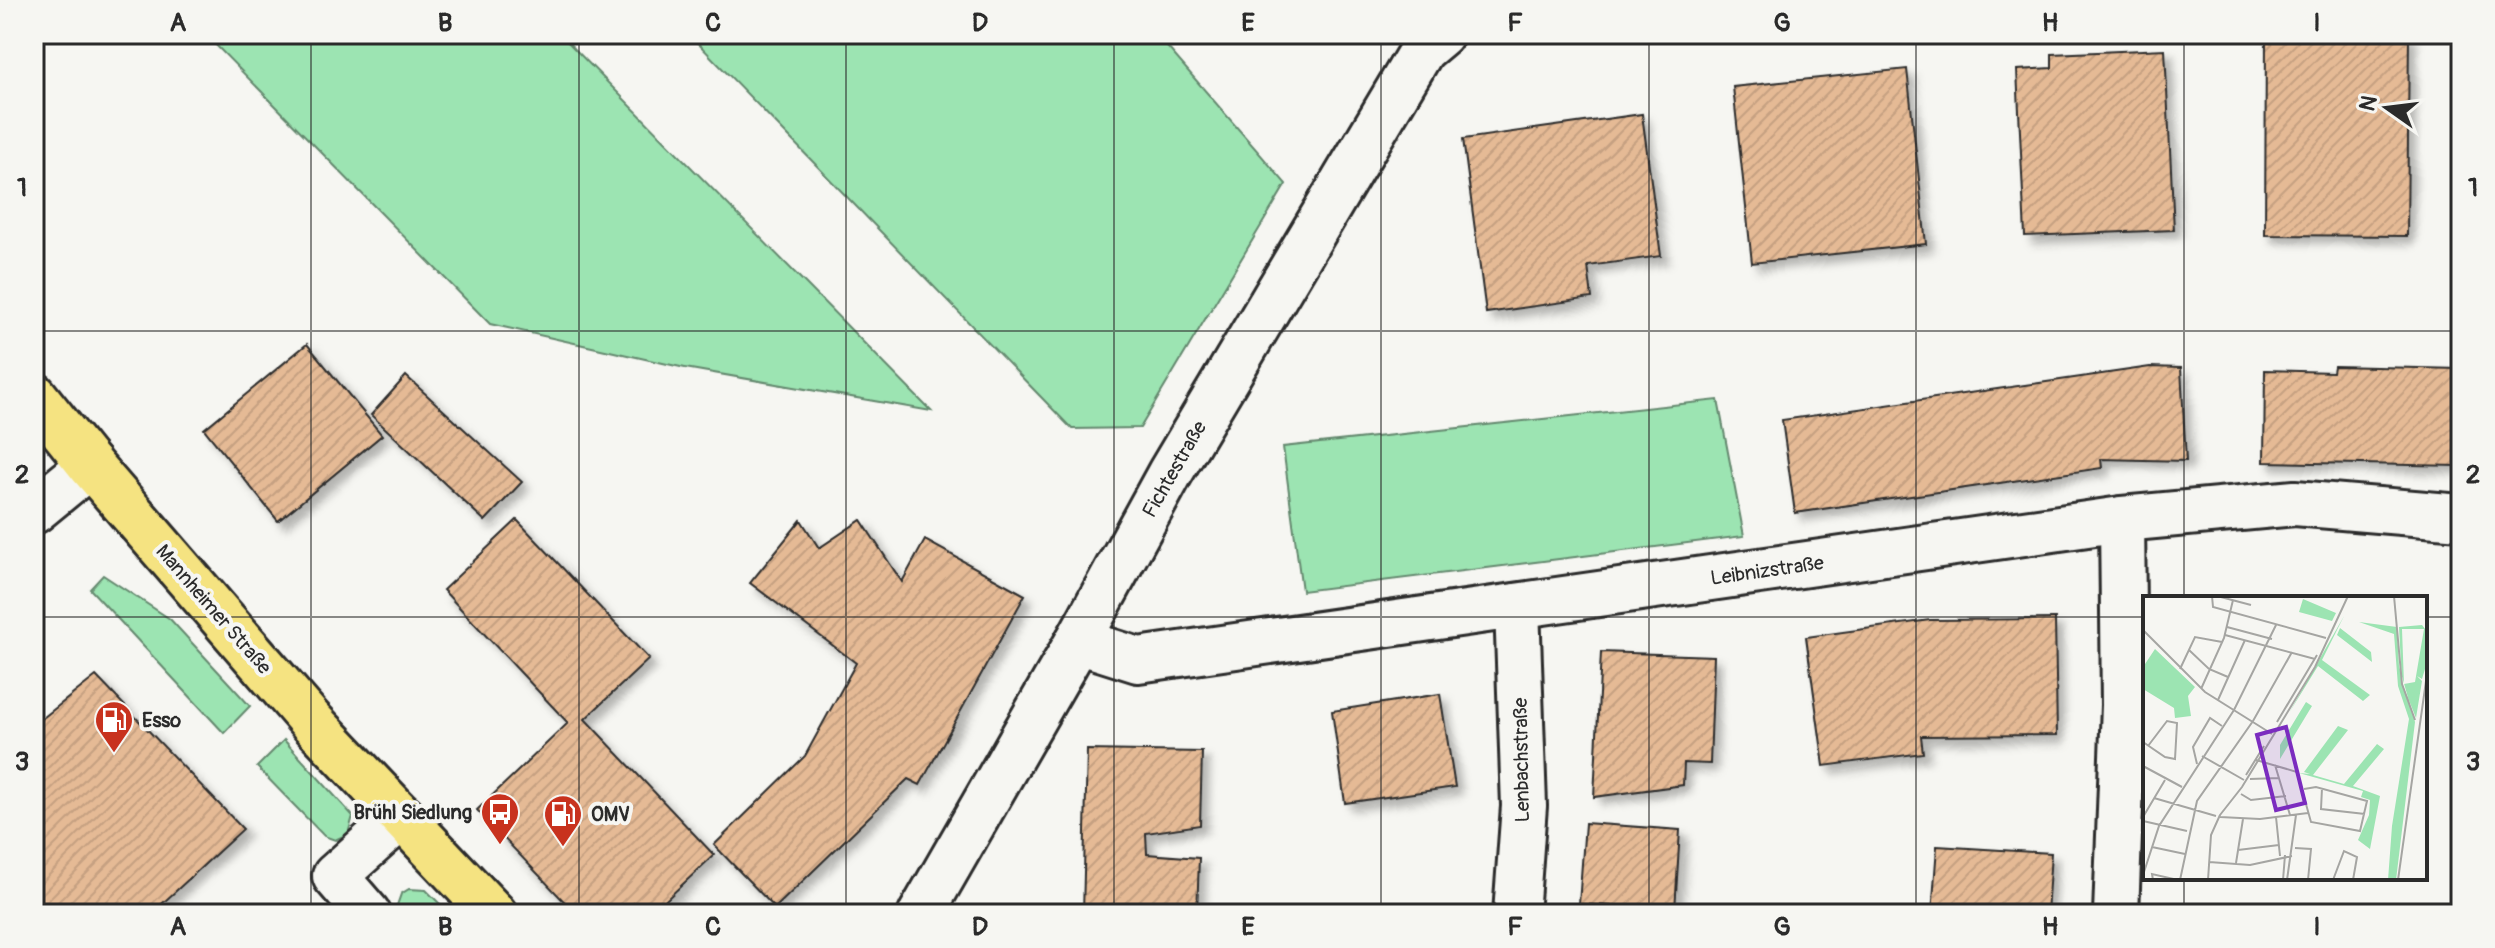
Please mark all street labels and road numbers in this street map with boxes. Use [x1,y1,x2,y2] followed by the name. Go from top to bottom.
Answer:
[1137,416,1212,522] street label: Fichtestraße
[150,539,277,680] street label: Mannheimer Straße
[1709,550,1825,591] street label: Leibnizstraße
[1508,697,1535,823] street label: Lenbachstraße

